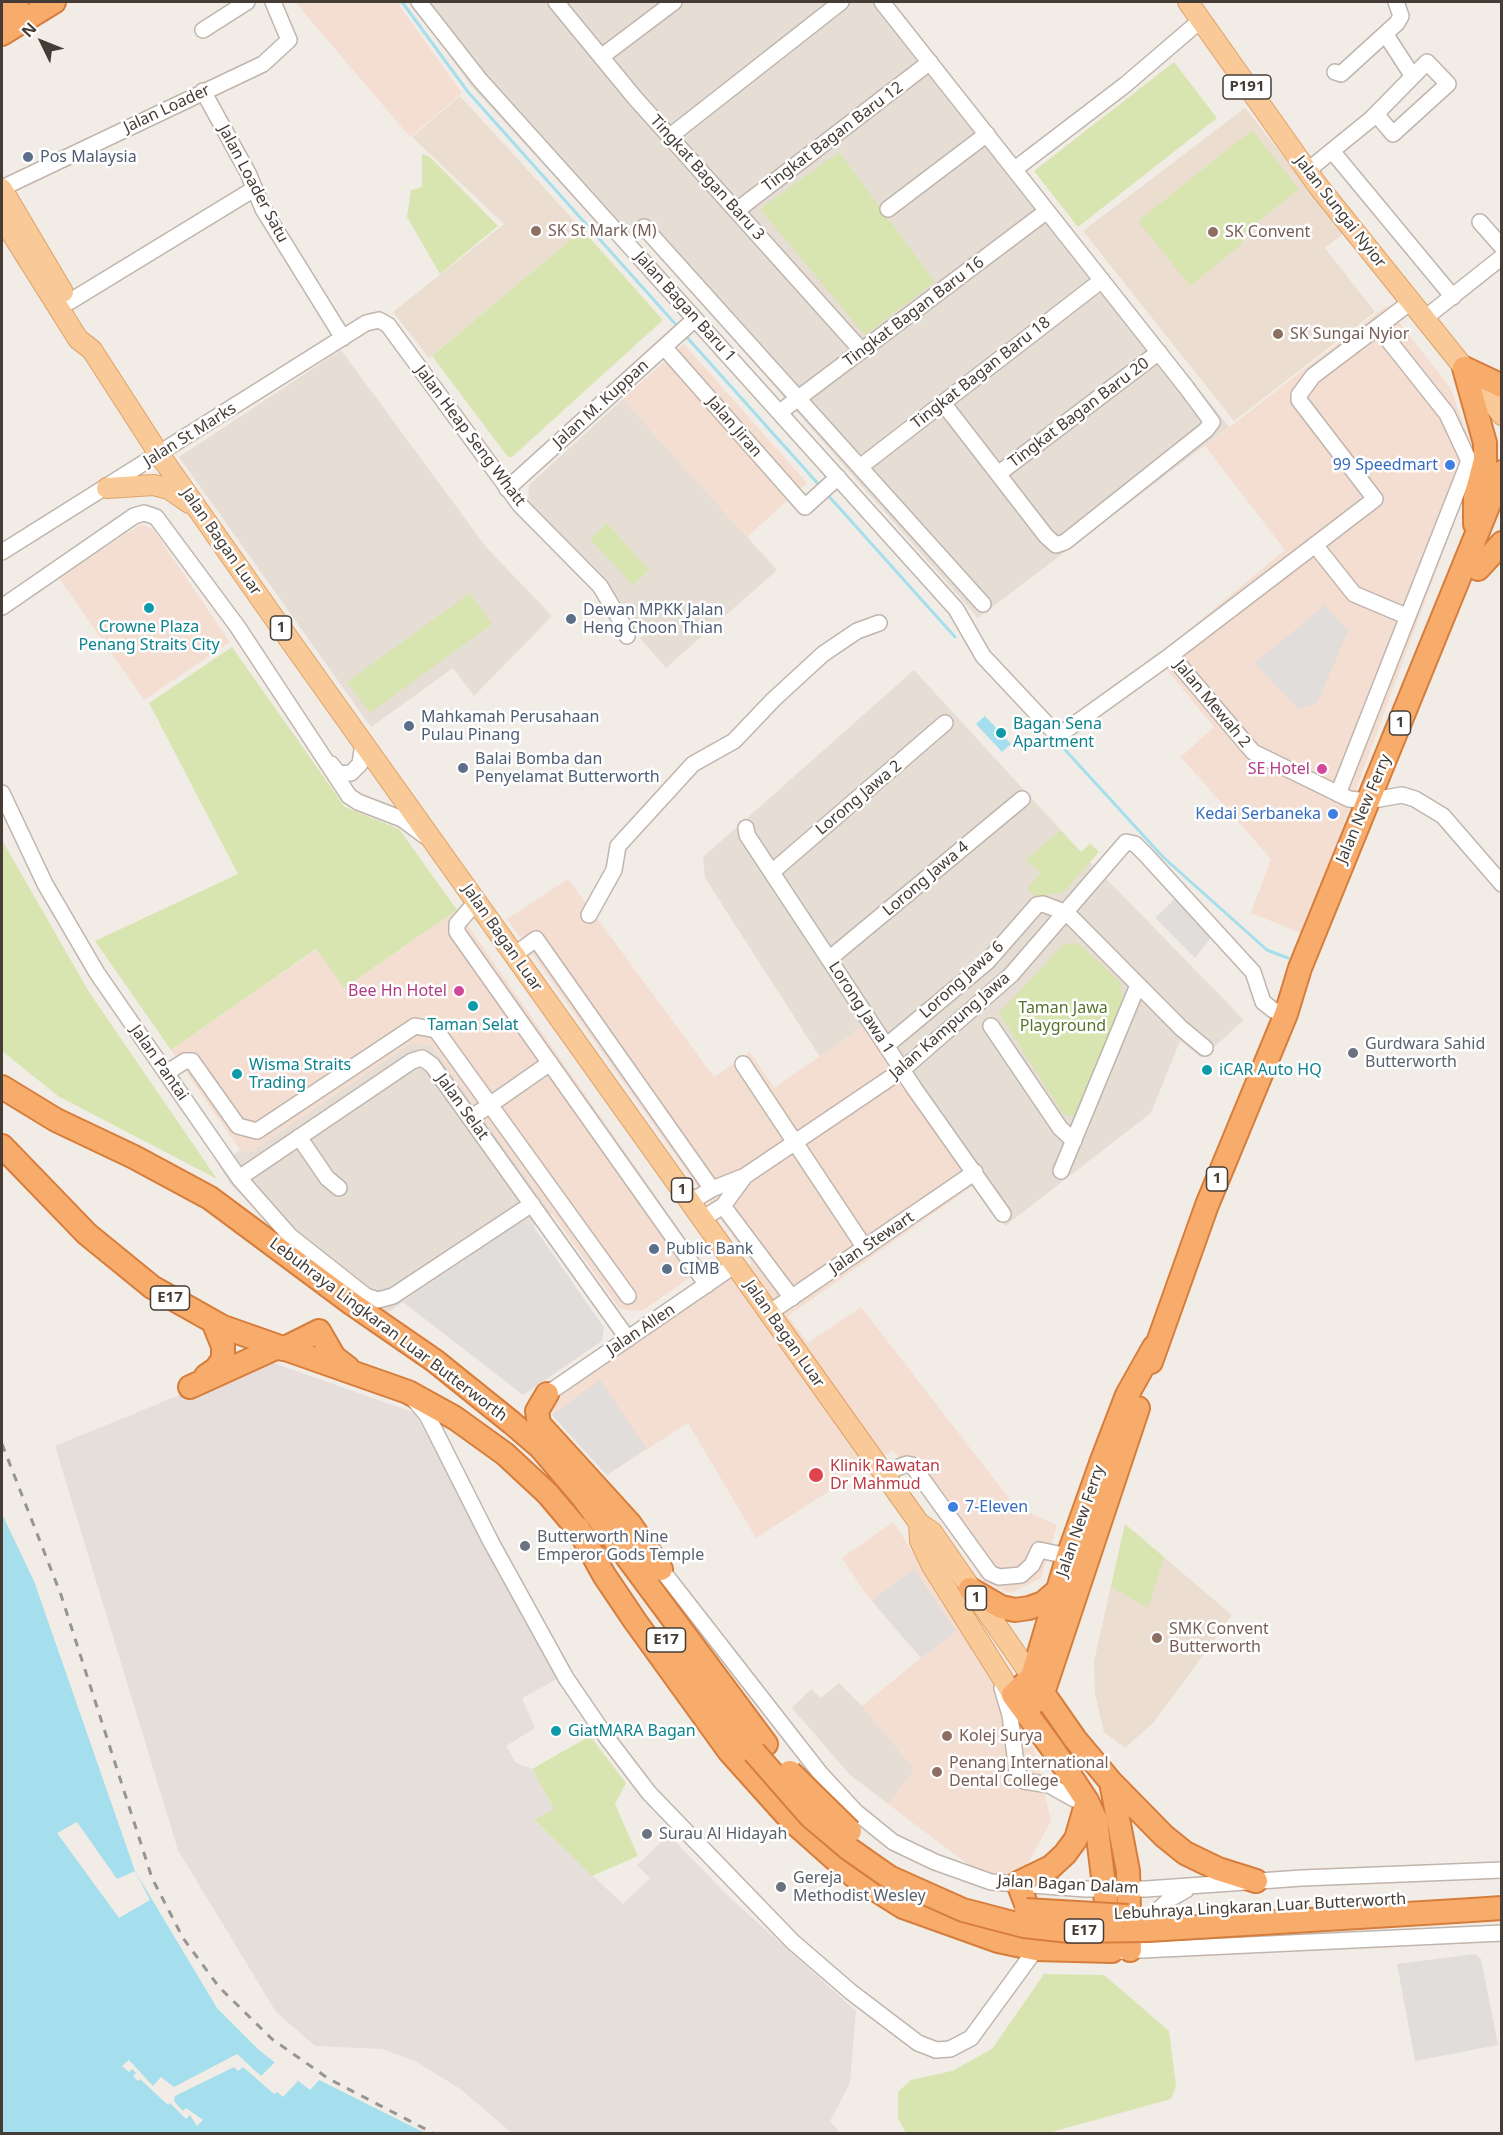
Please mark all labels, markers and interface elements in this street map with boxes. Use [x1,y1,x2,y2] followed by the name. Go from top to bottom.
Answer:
[12,12,72,72] north arrow
[16,17,41,42] text: N
[1223,75,1271,99] road number: P191
[759,78,907,196] street label: Tingkat Bagan Baru 12
[121,81,213,137] street label: Jalan Loader
[646,112,768,244] street label: Tingkat Bagan Baru 3
[214,122,292,246] street label: Jalan Loader Satu
[40,147,137,167] place label: Pos Malaysia
[21,150,35,164] marker: Pos Malaysia
[1290,152,1390,272] street label: Jalan Sungai Nyior
[548,221,656,241] place label: SK St Mark (M)
[1225,222,1310,242] place label: SK Convent
[529,224,543,238] marker: SK St Mark (M)
[1206,225,1220,239] marker: SK Convent
[630,248,740,366] street label: Jalan Bagan Baru 1
[840,253,988,371] street label: Tingkat Bagan Baru 16
[908,313,1054,433] street label: Tingkat Bagan Baru 18
[1290,324,1409,344] place label: SK Sungai Nyior
[1271,327,1285,341] marker: SK Sungai Nyior
[1005,354,1153,472] street label: Tingkat Bagan Baru 20
[549,356,653,452] street label: Jalan M. Kuppan
[411,362,529,510] street label: Jalan Heap Seng Whatt
[702,393,766,461] street label: Jalan Jiran
[140,399,240,471] street label: Jalan St Marks
[1333,455,1438,475] place label: 99 Speedmart
[1443,458,1457,472] marker: 99 Speedmart
[177,485,265,599] street label: Jalan Bagan Luar
[583,600,723,638] place label: Dewan MPKK Jalan Heng Choon Thian
[142,601,156,615] marker: Crowne Plaza Penang Straits City
[564,612,578,626] marker: Dewan MPKK Jalan Heng Choon Thian
[270,616,292,640] road number: 1
[78,617,220,655] place label: Crowne Plaza Penang Straits City
[1170,656,1254,752] street label: Jalan Mewah 2
[421,707,599,745] place label: Mahkamah Perusahaan Pulau Pinang
[1390,711,1410,735] road number: 1
[1013,714,1102,752] place label: Bagan Sena Apartment
[402,719,416,733] marker: Mahkamah Perusahaan Pulau Pinang
[994,726,1008,740] marker: Bagan Sena Apartment
[475,749,660,787] place label: Balai Bomba dan Penyelamat Butterworth
[1332,751,1396,867] street label: Jalan New Ferry
[812,757,906,839] street label: Lorong Jawa 2
[1248,759,1310,779] place label: SE Hotel
[456,761,470,775] marker: Balai Bomba dan Penyelamat Butterworth
[1315,762,1329,776] marker: SE Hotel
[1195,804,1321,824] place label: Kedai Serbaneka
[1326,807,1340,821] marker: Kedai Serbaneka
[879,838,973,920] street label: Lorong Jawa 4
[458,881,546,995] street label: Jalan Bagan Luar
[916,937,1008,1023] street label: Lorong Jawa 6
[824,958,898,1058] street label: Lorong Jawa 1
[886,969,1014,1083] street label: Jalan Kampung Jawa
[348,981,447,1001] place label: Bee Hn Hotel
[452,984,466,998] marker: Bee Hn Hotel
[1018,998,1108,1036] park label: Taman Jawa Playground
[466,999,480,1013] marker: Taman Selat
[427,1015,519,1035] place label: Taman Selat
[126,1021,192,1105] street label: Jalan Pantai
[1365,1034,1485,1072] place label: Gurdwara Sahid Butterworth
[1346,1046,1360,1060] marker: Gurdwara Sahid Butterworth
[249,1055,351,1093] place label: Wisma Straits Trading
[1219,1060,1322,1080] place label: iCAR Auto HQ
[1200,1063,1214,1077] marker: iCAR Auto HQ
[230,1067,244,1081] marker: Wisma Straits Trading
[432,1070,492,1144] street label: Jalan Selat
[1206,1167,1228,1191] road number: 1
[672,1178,692,1202] road number: 1
[826,1208,918,1278] street label: Jalan Stewart
[265,1234,511,1426] street label: Lebuhraya Lingkaran Luar Butterworth
[666,1239,753,1259] place label: Public Bank
[647,1242,661,1256] marker: Public Bank
[679,1259,719,1279] place label: CIMB
[660,1262,674,1276] marker: CIMB
[740,1277,828,1391] street label: Jalan Bagan Luar
[150,1286,190,1310] road number: E17
[603,1300,679,1360] street label: Jalan Allen
[830,1456,940,1494] place label: Klinik Rawatan Dr Mahmud
[1053,1463,1109,1579] street label: Jalan New Ferry
[807,1466,825,1484] marker: Klinik Rawatan Dr Mahmud
[965,1497,1028,1517] place label: 7-Eleven
[946,1500,960,1514] marker: 7-Eleven
[537,1527,704,1565] place label: Butterworth Nine Emperor Gods Temple
[518,1539,532,1553] marker: Butterworth Nine Emperor Gods Temple
[966,1586,986,1610] road number: 1
[1169,1619,1269,1657] place label: SMK Convent Butterworth
[646,1628,686,1652] road number: E17
[1150,1631,1164,1645] marker: SMK Convent Butterworth
[568,1721,696,1741] place label: GiatMARA Bagan
[549,1724,563,1738] marker: GiatMARA Bagan
[959,1726,1042,1746] place label: Kolej Surya
[940,1729,954,1743] marker: Kolej Surya
[949,1753,1109,1791] place label: Penang International Dental College
[930,1765,944,1779] marker: Penang International Dental College
[659,1824,787,1844] place label: Surau Al Hidayah
[640,1827,654,1841] marker: Surau Al Hidayah
[793,1868,926,1906] place label: Gereja Methodist Wesley
[997,1872,1139,1898] street label: Jalan Bagan Dalam
[774,1880,788,1894] marker: Gereja Methodist Wesley
[1113,1890,1407,1924] street label: Lebuhraya Lingkaran Luar Butterworth
[1064,1919,1104,1943] road number: E17

